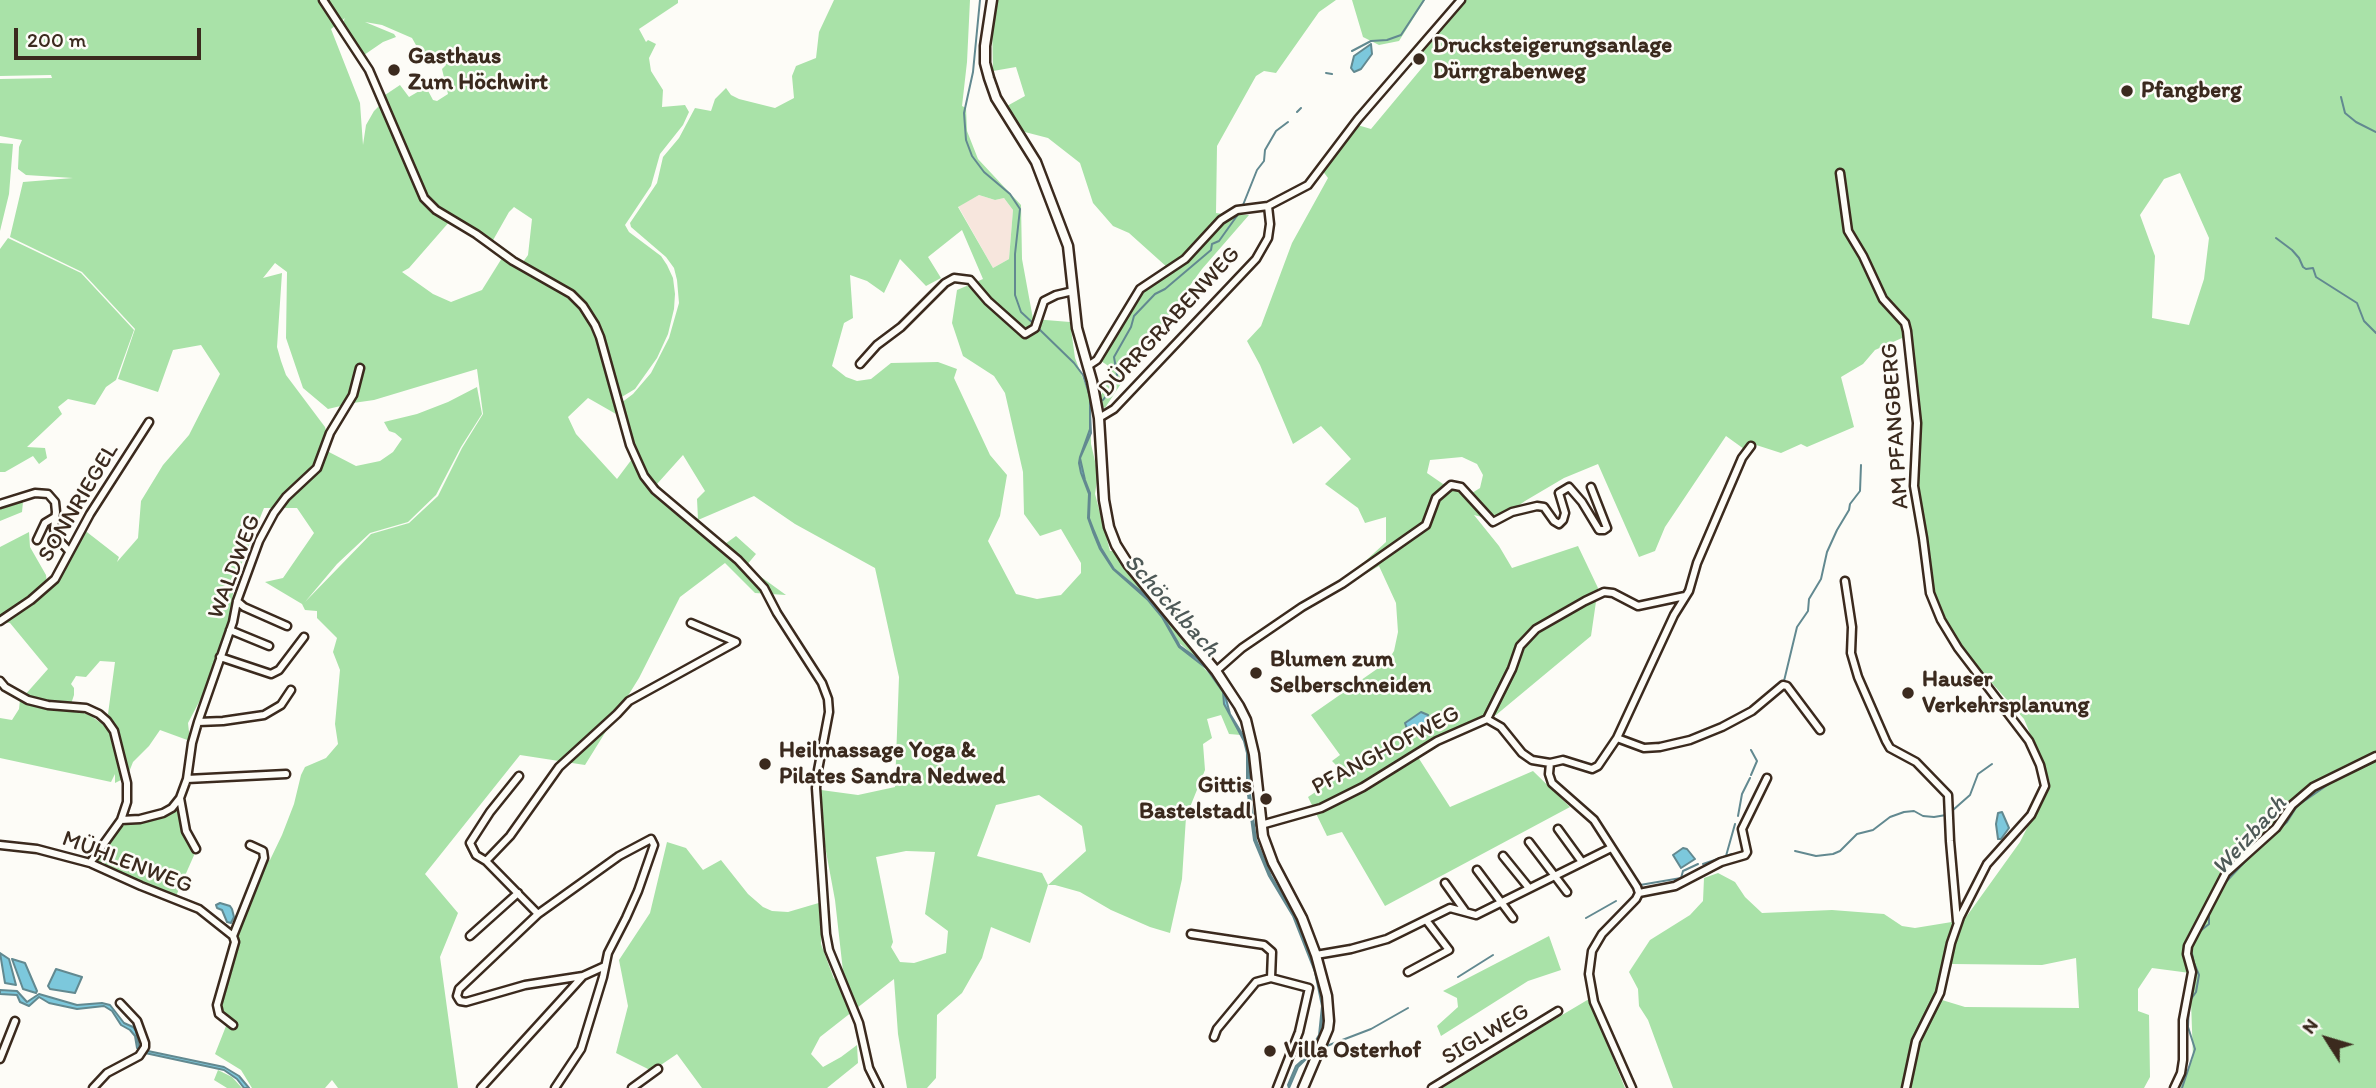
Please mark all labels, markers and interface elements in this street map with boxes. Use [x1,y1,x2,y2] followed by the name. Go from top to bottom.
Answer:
[18,14,205,58] scale bar
[27,27,86,52] text: 200 m
[1433,32,1672,86] place label: Drucksteigerungsanlage Dürrgrabenweg
[408,43,548,97] place label: Gasthaus Zum Höchwirt
[1411,51,1427,67] marker: Drucksteigerungsanlage Dürrgrabenweg
[386,62,402,78] marker: Gasthaus Zum Höchwirt
[2141,77,2242,105] place label: Pfangberg
[2119,83,2135,99] marker: Pfangberg
[1093,241,1247,403] street label: DÜRRGRABENWEG
[1876,342,1916,510] street label: AM PFANGBERG
[33,439,125,567] street label: SONNRIEGEL
[203,511,267,623] street label: WALDWEG
[1117,549,1225,663] water label: Schöcklbach
[1270,646,1432,700] place label: Blumen zum Selberschneiden
[1248,665,1264,681] marker: Blumen zum Selberschneiden
[1922,666,2089,720] place label: Hauser Verkehrsplanung
[1900,685,1916,701] marker: Hauser Verkehrsplanung
[1307,700,1465,802] street label: PFANGHOFWEG
[779,737,1005,791] place label: Heilmassage Yoga & Pilates Sandra Nedwed
[757,756,773,772] marker: Heilmassage Yoga & Pilates Sandra Nedwed
[1139,772,1252,826] place label: Gittis Bastelstadl
[2207,790,2293,882] water label: Weizbach
[1258,791,1274,807] marker: Gittis Bastelstadl
[58,825,196,901] street label: MÜHLENWEG
[1437,998,1535,1072] street label: SIGLWEG
[2292,1004,2362,1074] north arrow
[2297,1014,2323,1038] text: N
[1284,1037,1421,1065] place label: Villa Osterhof
[1262,1043,1278,1059] marker: Villa Osterhof

